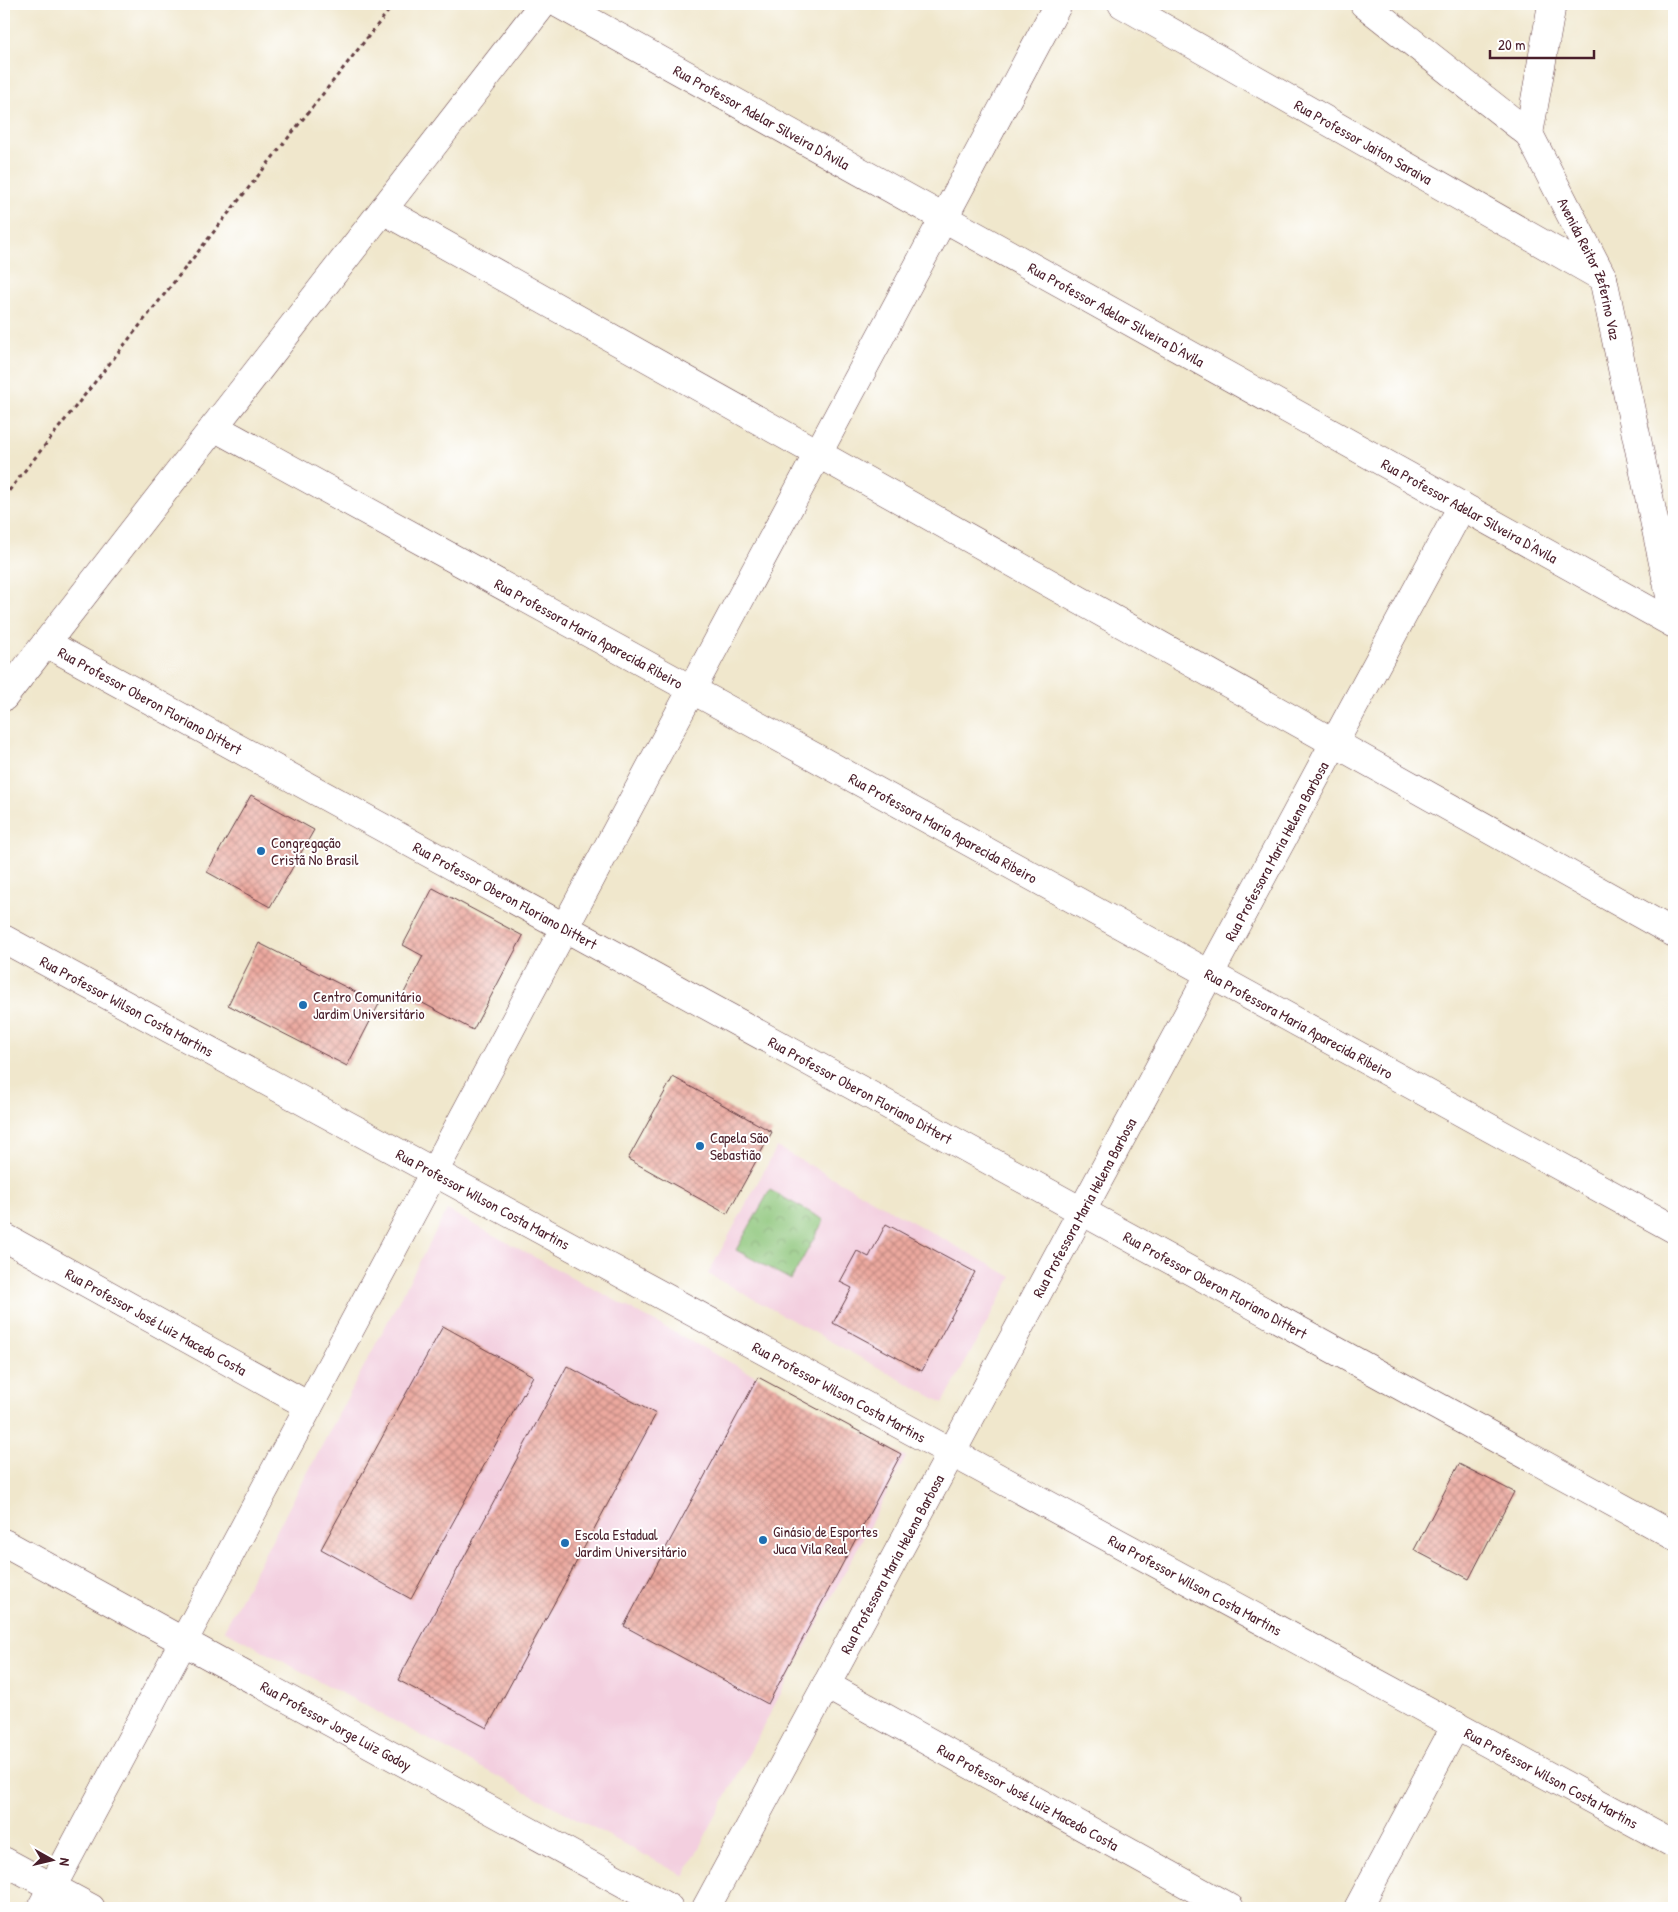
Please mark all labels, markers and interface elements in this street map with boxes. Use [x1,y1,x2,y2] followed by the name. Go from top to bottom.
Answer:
[1490,28,1594,60] scale bar
[1498,34,1525,55] text: 20 m
[670,59,854,174] street label: Rua Professor Adelar Silveira D'Avila
[1291,94,1436,189] street label: Rua Professor Jaiton Saraiva
[1553,194,1626,343] street label: Avenida Reitor Zeferino Vaz
[1025,257,1209,372] street label: Rua Professor Adelar Silveira D'Avila
[1378,453,1562,568] street label: Rua Professor Adelar Silveira D'Avila
[491,573,687,693] street label: Rua Professora Maria Aparecida Ribeiro
[55,641,247,760] street label: Rua Professor Oberon Floriano Dittert
[1219,757,1333,944] street label: Rua Professora Maria Helena Barbosa
[845,767,1041,888] street label: Rua Professora Maria Aparecida Ribeiro
[271,832,358,870] place label: Congregação Cristã No Brasil
[410,836,602,954] street label: Rua Professor Oberon Floriano Dittert
[255,845,267,857] marker: Congregação Cristã No Brasil
[37,950,218,1061] street label: Rua Professor Wilson Costa Martins
[1201,963,1397,1083] street label: Rua Professora Maria Aparecida Ribeiro
[313,986,425,1024] place label: Centro Comunitário Jardim Universitário
[297,999,309,1011] marker: Centro Comunitário Jardim Universitário
[765,1031,957,1149] street label: Rua Professor Oberon Floriano Dittert
[1027,1114,1141,1301] street label: Rua Professora Maria Helena Barbosa
[710,1127,769,1165] place label: Capela São Sebastião
[694,1140,706,1152] marker: Capela São Sebastião
[393,1143,574,1254] street label: Rua Professor Wilson Costa Martins
[1120,1226,1312,1344] street label: Rua Professor Oberon Floriano Dittert
[62,1263,251,1380] street label: Rua Professor José Luiz Macedo Costa
[749,1336,930,1447] street label: Rua Professor Wilson Costa Martins
[835,1470,949,1657] street label: Rua Professora Maria Helena Barbosa
[773,1521,878,1559] place label: Ginásio de Esportes Juca Vila Real
[575,1524,687,1562] place label: Escola Estadual Jardim Universitário
[1105,1529,1286,1640] street label: Rua Professor Wilson Costa Martins
[757,1534,769,1546] marker: Ginásio de Esportes Juca Vila Real
[559,1537,571,1549] marker: Escola Estadual Jardim Universitário
[257,1675,416,1775] street label: Rua Professor Jorge Luiz Godoy
[1461,1722,1642,1833] street label: Rua Professor Wilson Costa Martins
[934,1738,1123,1855] street label: Rua Professor José Luiz Macedo Costa
[28,1834,78,1884] north arrow
[55,1857,75,1867] text: N

